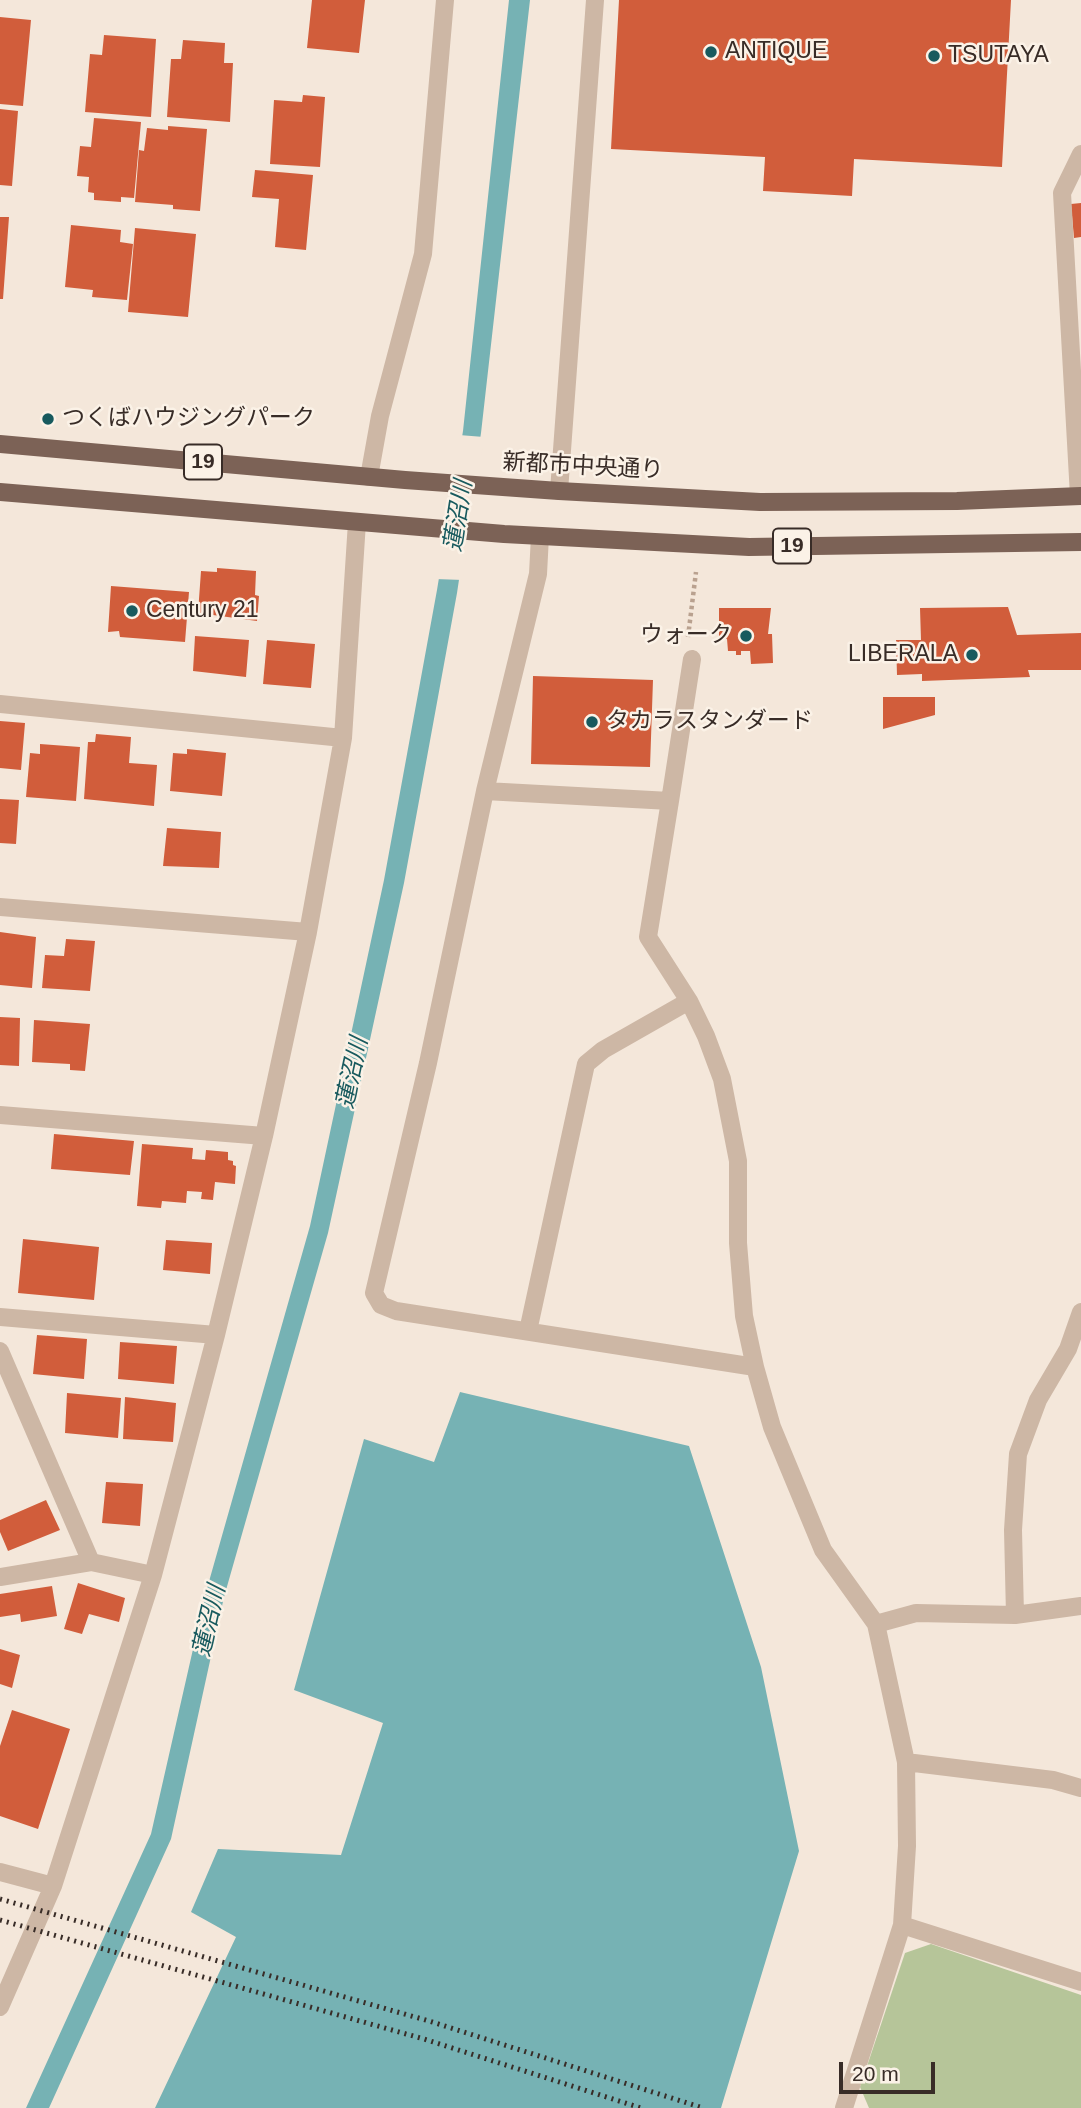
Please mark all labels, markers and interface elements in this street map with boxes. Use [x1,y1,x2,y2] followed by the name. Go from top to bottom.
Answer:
[725,38,827,66] place label: ANTIQUE
[948,42,1049,70] place label: TSUTAYA
[703,44,719,60] marker: ANTIQUE
[926,48,942,64] marker: TSUTAYA
[62,405,315,433] place label: つくばハウジングパーク
[40,411,56,427] marker: つくばハウジングパーク
[184,444,222,480] road number: 19
[502,449,664,485] street label: 新都市中央通り
[439,478,479,554] water label: 蓮沼川
[773,528,811,564] road number: 19
[146,597,259,625] place label: Century 21
[124,603,140,619] marker: Century 21
[640,622,732,650] place label: ウォーク
[738,628,754,644] marker: ウォーク
[848,641,958,669] place label: LIBERALA
[964,647,980,663] marker: LIBERALA
[606,708,813,736] place label: タカラスタンダード
[584,714,600,730] marker: タカラスタンダード
[331,1035,375,1111] water label: 蓮沼川
[188,1583,232,1659] water label: 蓮沼川
[843,2048,939,2092] scale bar
[852,2062,899,2085] text: 20 m

